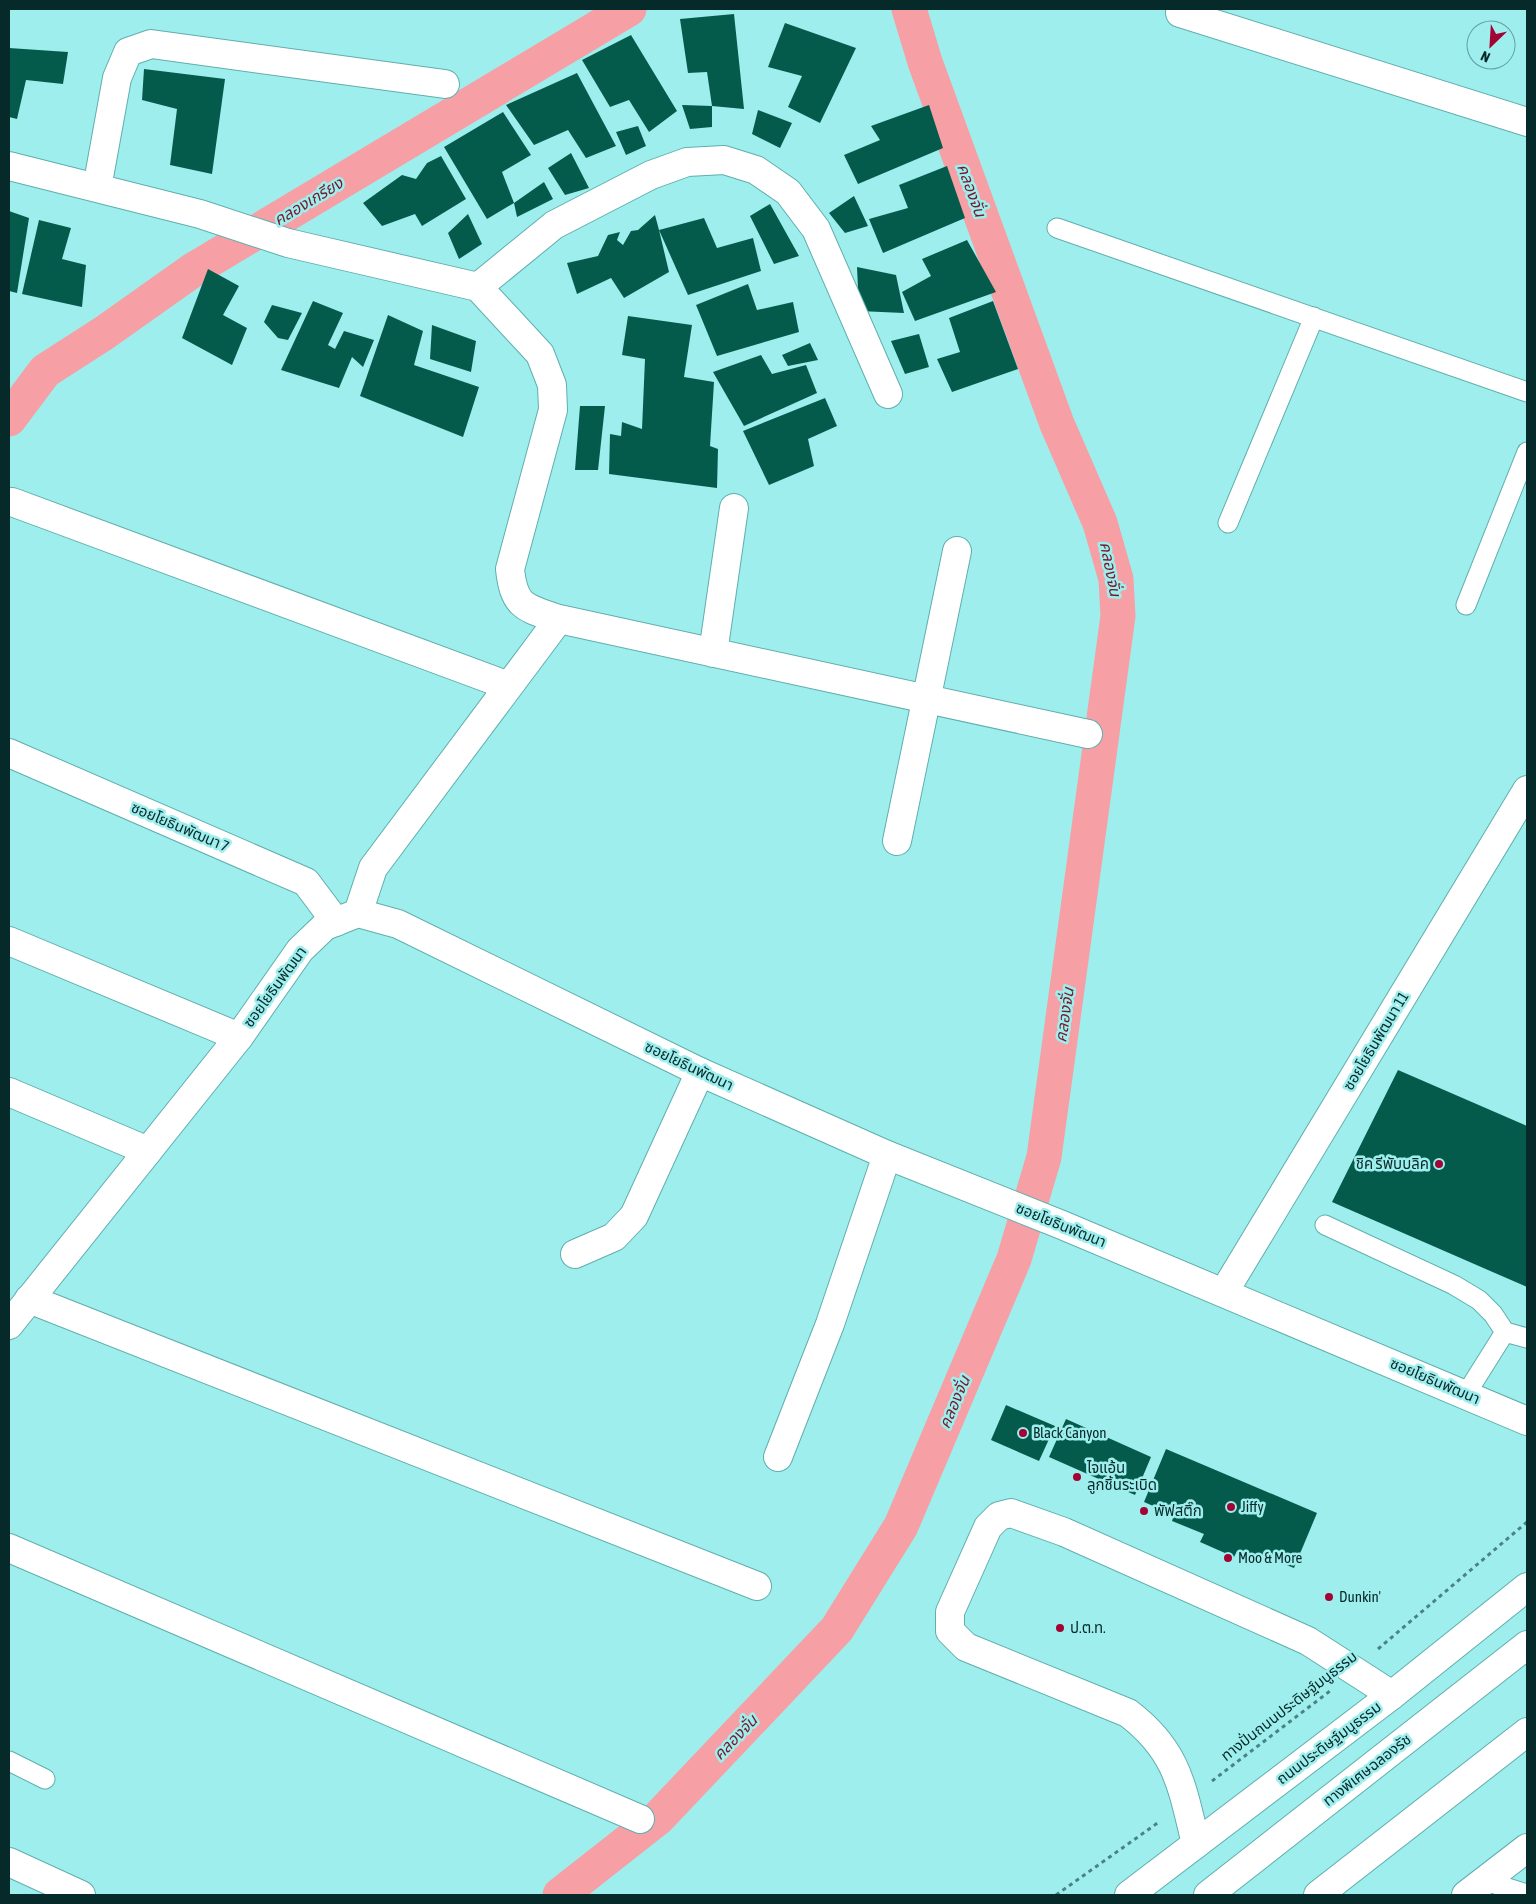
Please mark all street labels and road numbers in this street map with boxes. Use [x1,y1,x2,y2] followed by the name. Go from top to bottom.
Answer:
[129,798,232,855] street label: ซอยโยธินพัฒนา 7
[240,943,310,1030] street label: ซอยโยธินพัฒนา
[1340,988,1412,1093] street label: ซอยโยธินพัฒนา 11
[642,1038,736,1093] street label: ซอยโยธินพัฒนา
[1014,1199,1109,1250] street label: ซอยโยธินพัฒนา
[1388,1354,1482,1407] street label: ซอยโยธินพัฒนา
[1217,1647,1361,1765] street label: ทางปั่นถนนประดิษฐ์มนูธรรม
[1273,1698,1385,1788] street label: ถนนประดิษฐ์มนูธรรม
[1319,1730,1414,1809] street label: ทางพิเศษฉลองรัช

